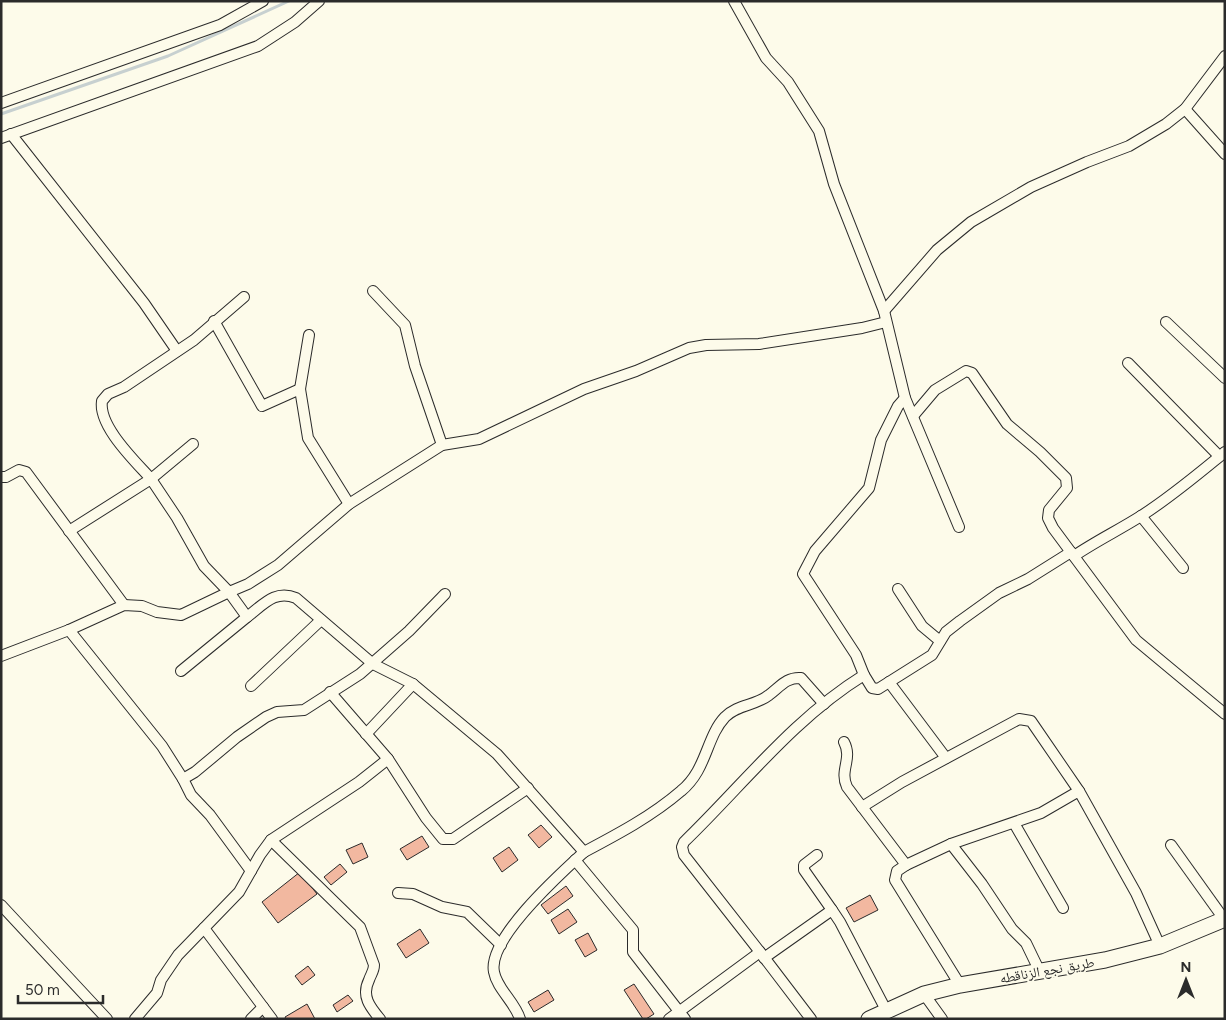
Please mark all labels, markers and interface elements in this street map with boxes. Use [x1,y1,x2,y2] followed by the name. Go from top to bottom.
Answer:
[998,954,1096,988] street label: طريق نجع الزناقطه
[1161,955,1211,1005] north arrow
[1181,959,1191,976] text: N
[18,972,102,1004] scale bar
[25,981,60,999] text: 50 m

